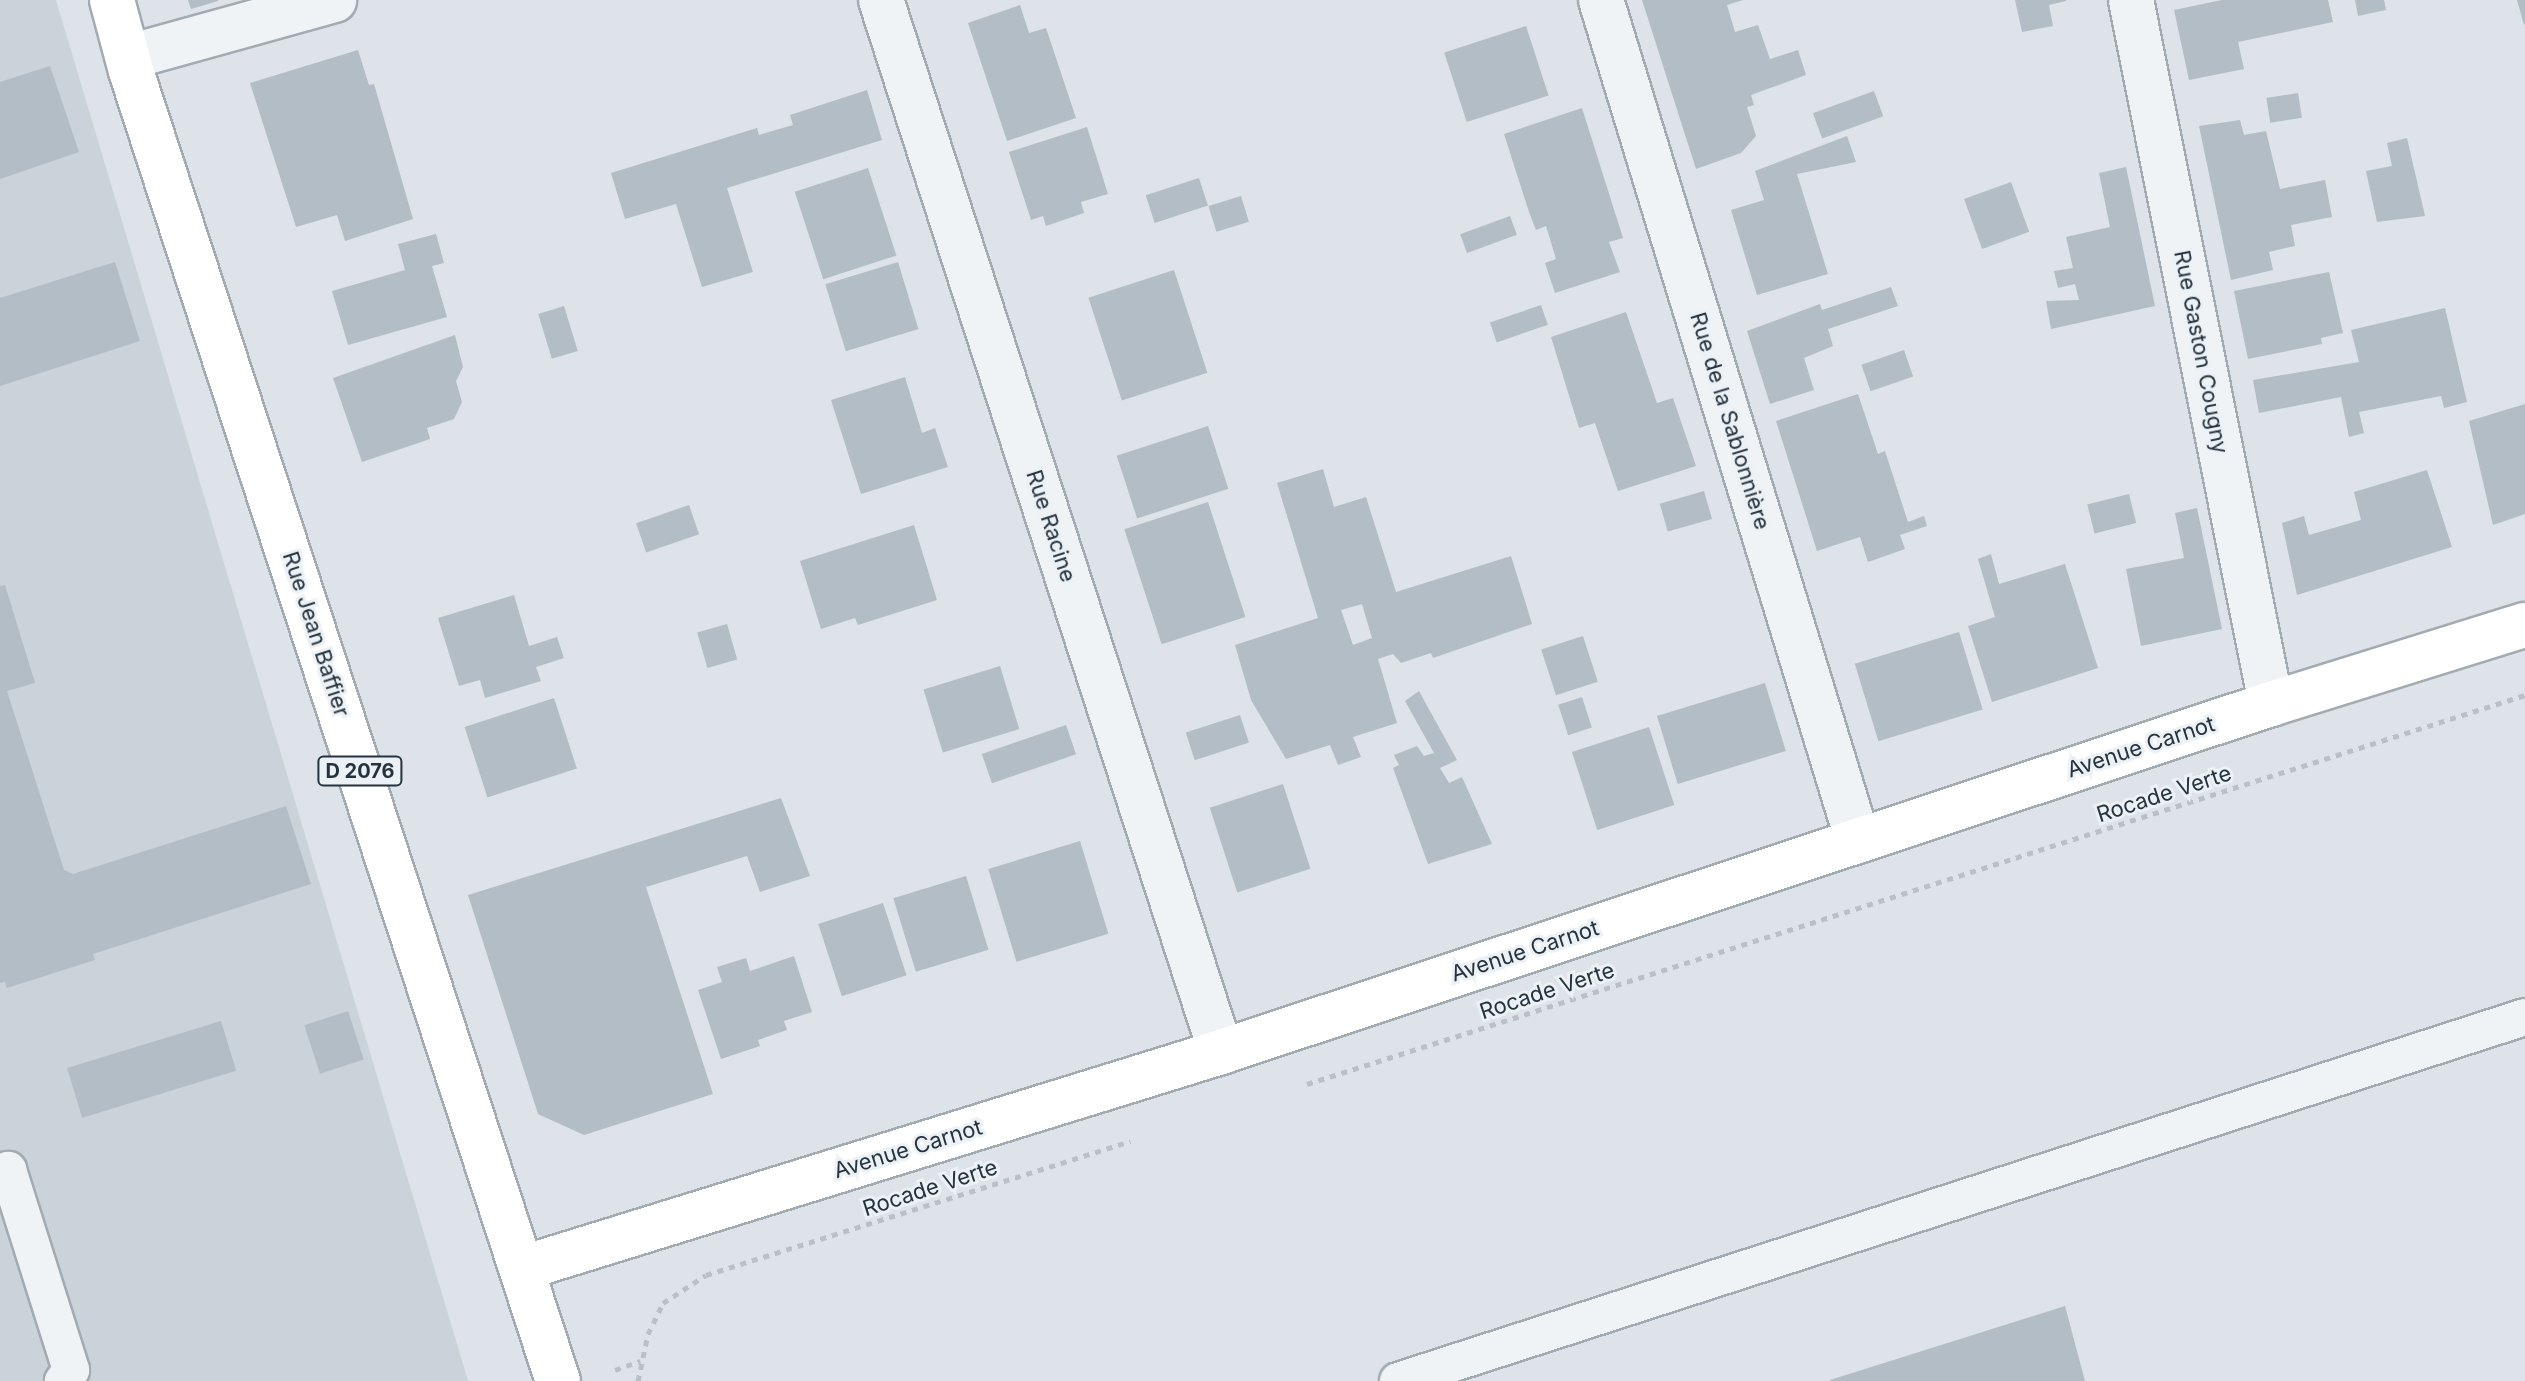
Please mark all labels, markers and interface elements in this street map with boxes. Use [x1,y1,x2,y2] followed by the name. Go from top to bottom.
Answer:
[2168,248,2234,456] street label: Rue Gaston Cougny
[1684,309,1776,533] street label: Rue de la Sablonnière
[1020,467,1082,585] street label: Rue Racine
[277,548,355,720] street label: Rue Jean Baffier
[2064,711,2218,783] street label: Avenue Carnot
[316,755,404,787] road number: D 2076
[2093,760,2235,828] street label: Rocade Verte
[1448,915,1602,987] street label: Avenue Carnot
[1476,957,1618,1025] street label: Rocade Verte
[831,1114,985,1184] street label: Avenue Carnot
[859,1154,1001,1222] street label: Rocade Verte

